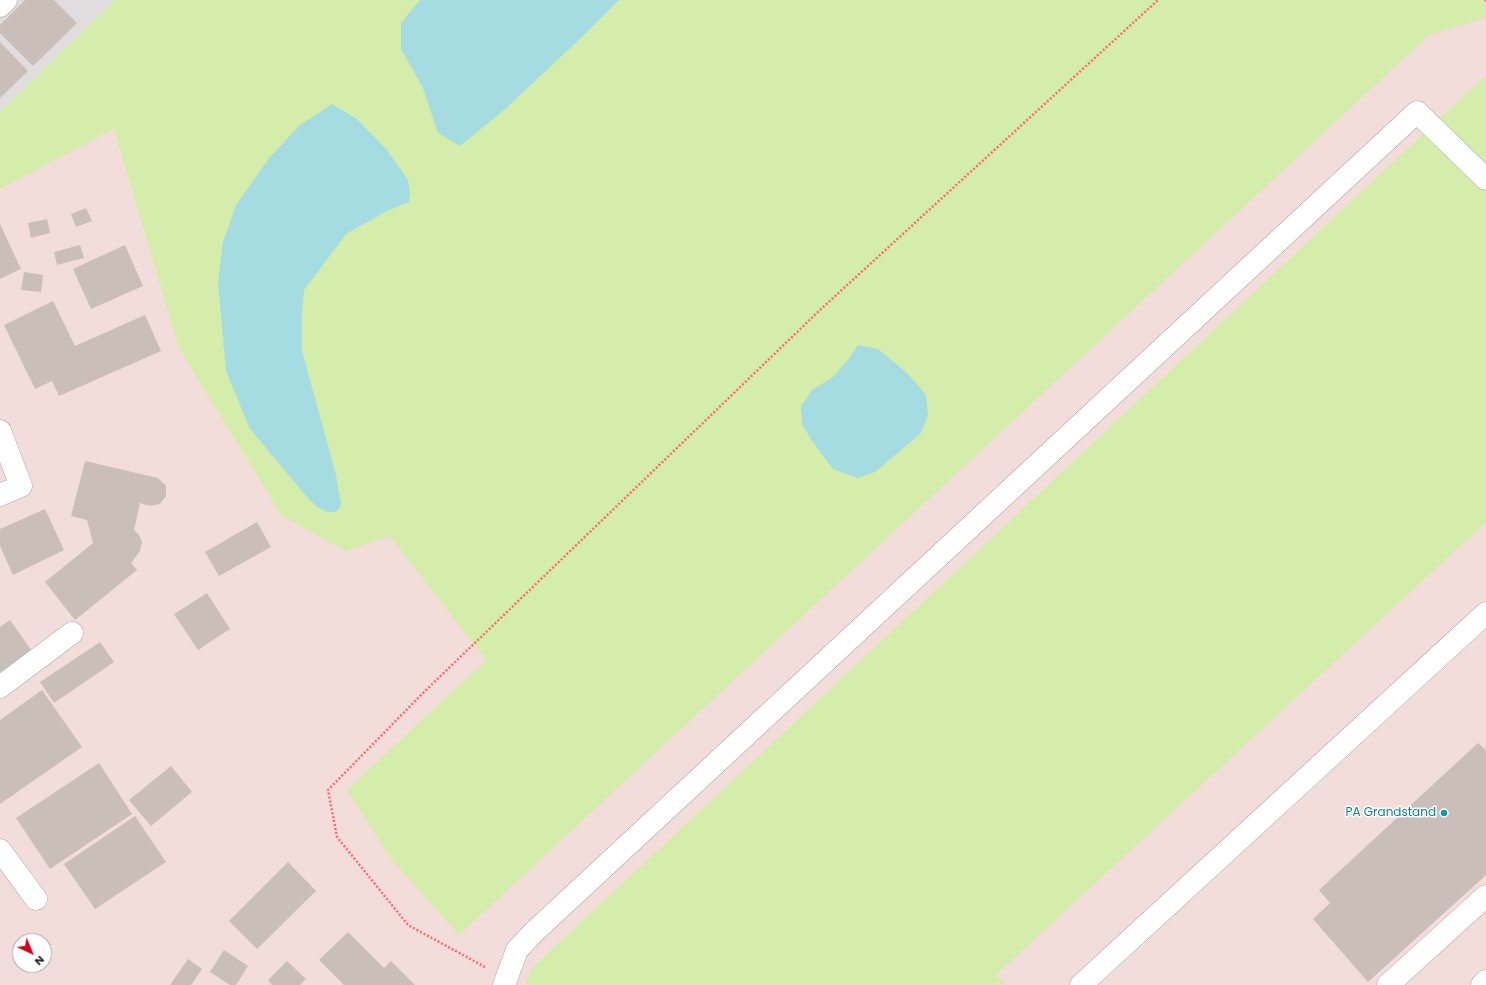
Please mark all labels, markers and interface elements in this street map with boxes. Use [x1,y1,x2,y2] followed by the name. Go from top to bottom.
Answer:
[1346,806,1436,820] place label: PA Grandstand
[1439,808,1449,818] marker: PA Grandstand
[12,933,52,973] north arrow
[31,952,48,970] text: N

